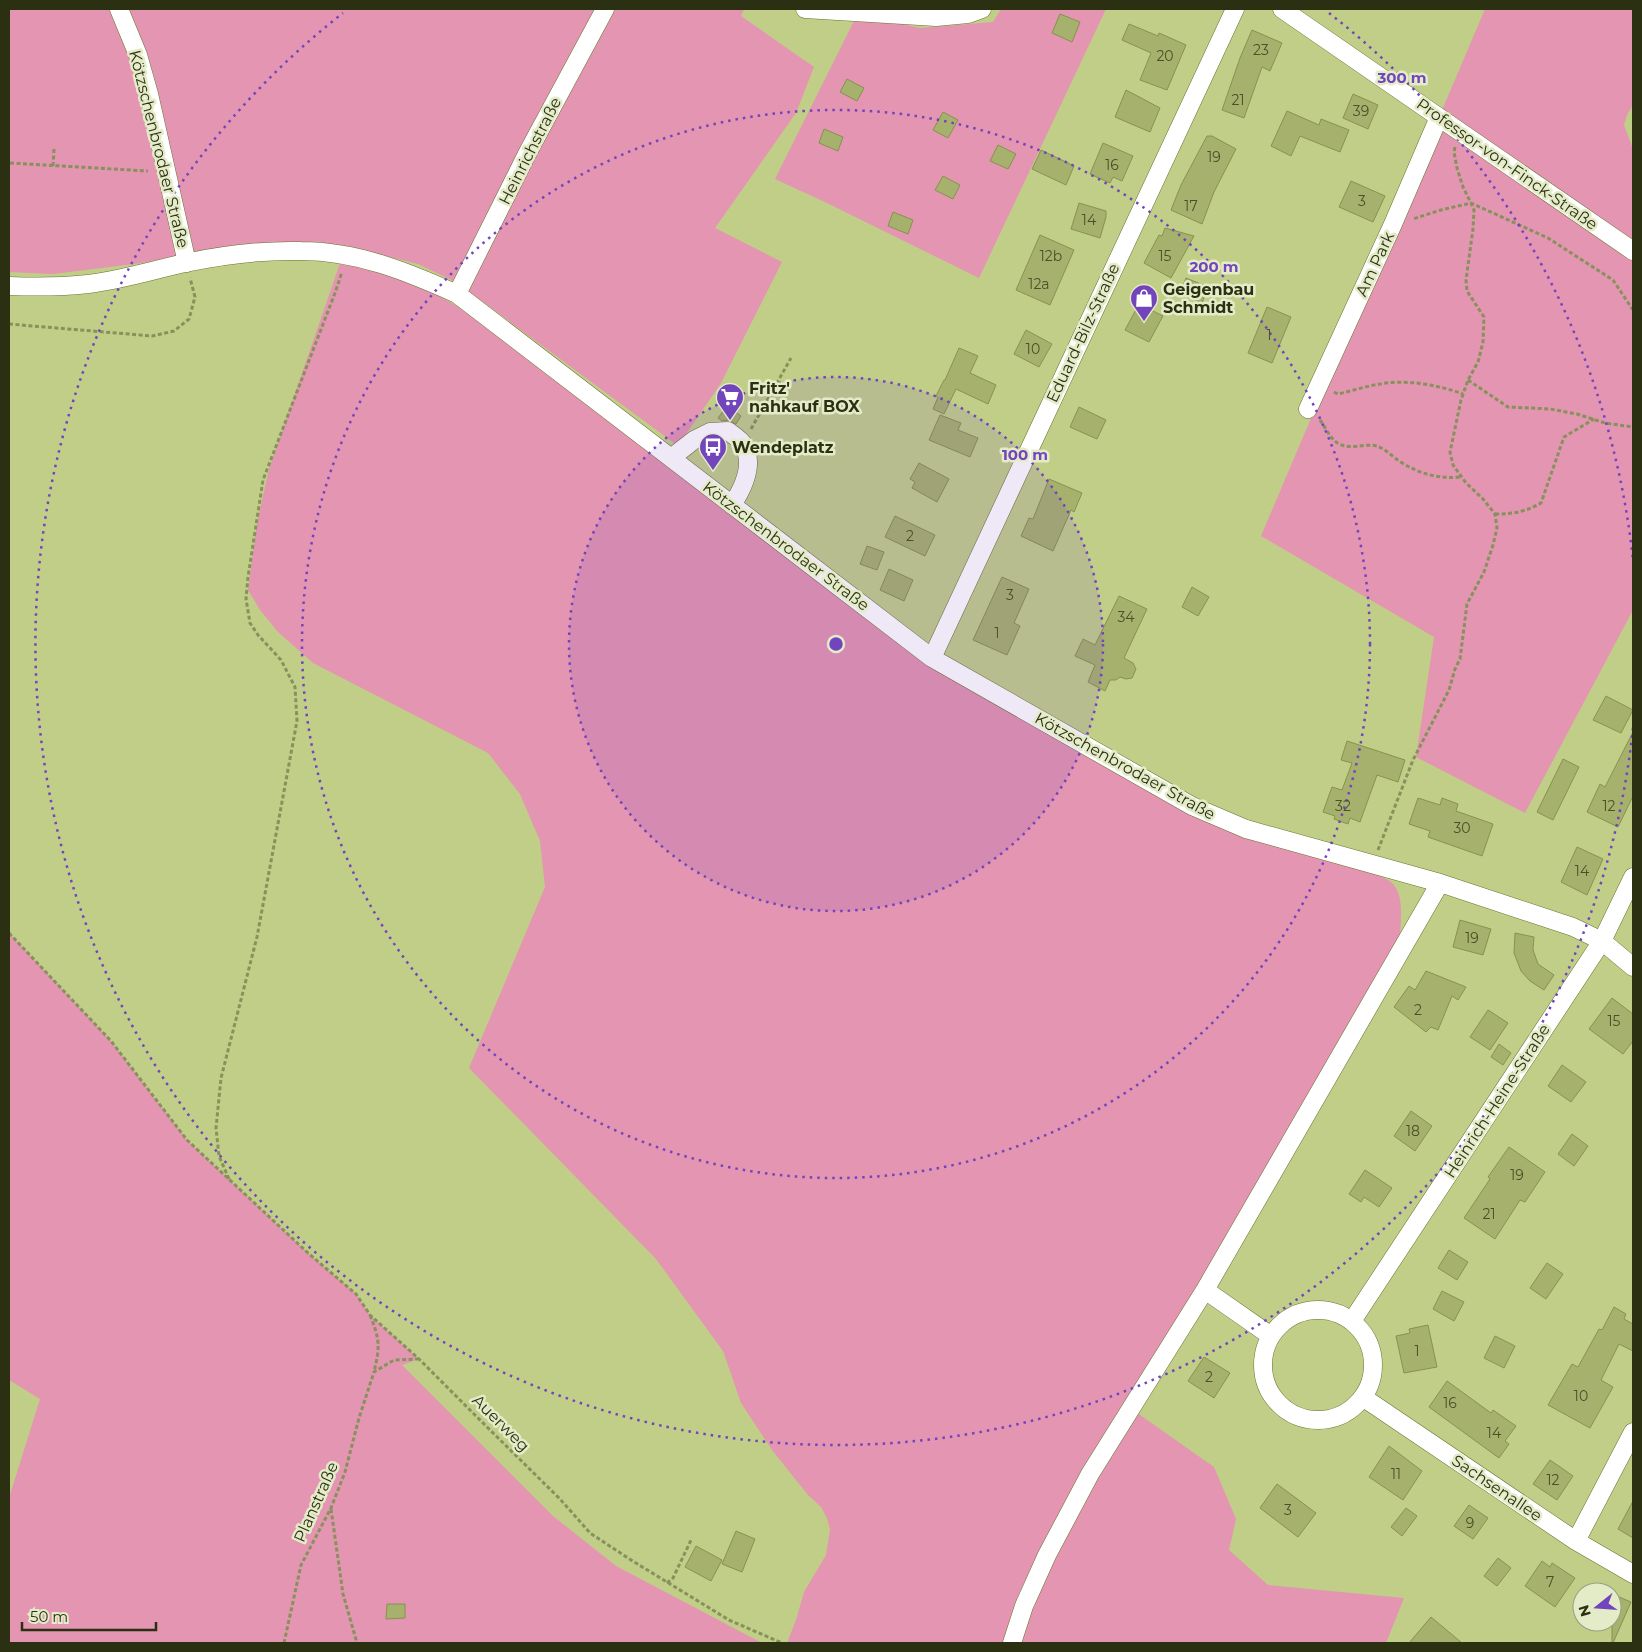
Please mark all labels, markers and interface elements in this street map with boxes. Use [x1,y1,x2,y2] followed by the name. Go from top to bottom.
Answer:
[1253,41,1269,59] house number: 23
[1156,47,1174,65] house number: 20
[125,48,193,250] street label: Kötzschenbrodaer Straße
[1376,68,1427,87] text: 300 m
[1231,91,1245,109] house number: 21
[495,94,565,208] street label: Heinrichstraße
[1413,94,1601,234] street label: Professor-von-Finck-Straße
[1353,102,1369,120] house number: 39
[1207,148,1221,166] house number: 19
[1105,156,1119,174] house number: 16
[1358,192,1366,210] house number: 3
[1184,197,1198,215] house number: 17
[1082,211,1097,229] house number: 14
[1352,228,1398,299] street label: Am Park
[1040,247,1062,265] house number: 12b
[1159,247,1172,265] house number: 15
[1189,257,1239,276] text: 200 m
[1042,260,1124,406] street label: Eduard-Bilz-Straße
[1028,275,1050,293] house number: 12a
[1163,280,1254,317] place label: Geigenbau Schmidt
[1129,283,1159,322] shop icon: Geigenbau Schmidt
[1266,326,1272,344] house number: 1
[1026,340,1040,358] house number: 10
[749,379,860,416] place label: Fritz' nahkauf BOX
[715,382,745,421] supermarket icon: Fritz' nahkauf BOX
[698,432,728,471] bus stop icon: Wendeplatz
[732,438,834,457] place label: Wendeplatz
[1002,445,1048,464] text: 100 m
[699,477,873,615] street label: Kötzschenbrodaer Straße
[906,527,914,545] house number: 2
[1006,586,1014,604] house number: 3
[1117,608,1135,626] house number: 34
[994,624,1000,642] house number: 1
[827,635,845,653] centre of rings
[1032,708,1218,824] street label: Kötzschenbrodaer Straße
[1335,797,1351,815] house number: 32
[1602,797,1616,815] house number: 12
[1453,819,1471,837] house number: 30
[1575,862,1590,880] house number: 14
[1465,929,1479,947] house number: 19
[1414,1001,1422,1019] house number: 2
[1608,1012,1621,1030] house number: 15
[1440,1021,1554,1181] street label: Heinrich-Heine-Straße
[1406,1122,1420,1140] house number: 18
[1510,1166,1524,1184] house number: 19
[1482,1205,1496,1223] house number: 21
[1414,1342,1420,1360] house number: 1
[1205,1368,1213,1386] house number: 2
[1574,1387,1588,1405] house number: 10
[469,1391,533,1455] street label: Auerweg
[1443,1394,1457,1412] house number: 16
[1487,1424,1502,1442] house number: 14
[1448,1451,1546,1525] street label: Sachsenallee
[290,1459,342,1545] street label: Planstraße
[1391,1465,1401,1483] house number: 11
[1546,1471,1560,1489] house number: 12
[1284,1501,1292,1519] house number: 3
[1466,1514,1474,1532] house number: 9
[1546,1573,1554,1591] house number: 7
[1572,1582,1622,1632] north arrow
[22,1600,156,1632] scale bar
[1574,1603,1595,1619] text: N
[30,1607,68,1626] text: 50 m

